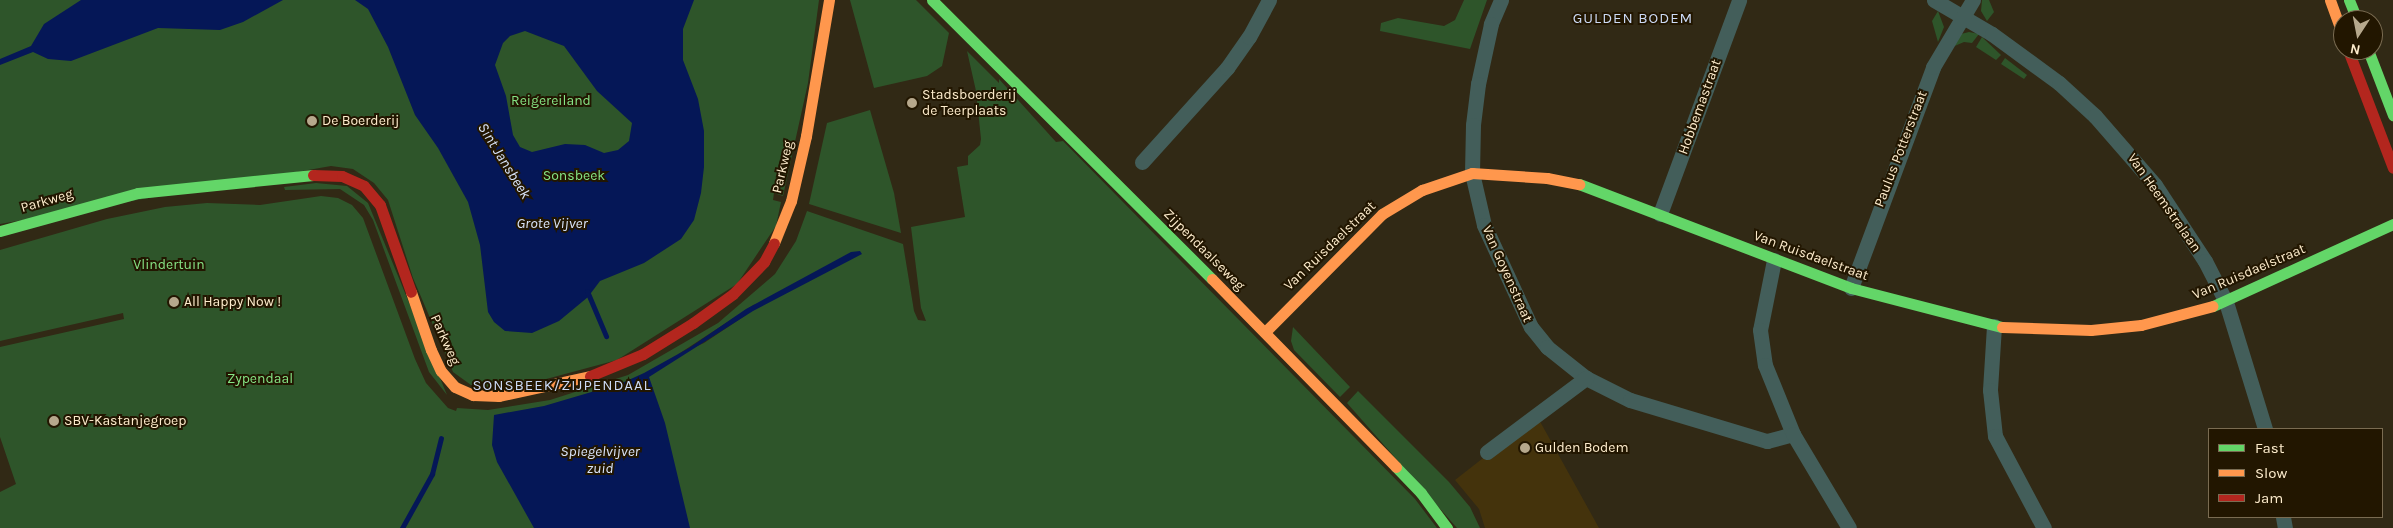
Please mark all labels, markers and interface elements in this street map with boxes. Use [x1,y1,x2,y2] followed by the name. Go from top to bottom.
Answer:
[1571,10,1695,28] district label: GULDEN BODEM
[2333,10,2383,60] north arrow
[2349,40,2362,59] text: N
[1675,57,1725,157] street label: Hobbemastraat
[922,87,1016,120] place label: Stadsboerderij de Teerplaats
[1871,88,1931,210] street label: Paulus Potterstraat
[511,93,591,109] park label: Reigereiland
[906,97,918,109] marker: Stadsboerderij de Teerplaats
[322,113,399,129] place label: De Boerderij
[306,115,318,127] marker: De Boerderij
[474,120,534,202] water label: Sint Jansbeek
[769,139,797,195] street label: Parkweg
[2124,150,2204,256] street label: Van Heemstralaan
[543,168,605,184] park label: Sonsbeek
[19,186,75,216] street label: Parkweg
[1281,198,1379,294] street label: Van Ruisdaelstraat
[1160,206,1248,294] street label: Zijpendaalseweg
[516,215,588,233] water label: Grote Vijver
[1478,223,1536,325] street label: Van Goyenstraat
[1751,227,1871,285] street label: Van Ruisdaelstraat
[2190,241,2308,303] street label: Van Ruisdaelstraat
[133,257,205,273] park label: Vlindertuin
[184,294,281,310] place label: All Happy Now !
[168,296,180,308] marker: All Happy Now !
[426,312,464,368] street label: Parkweg
[227,371,293,387] park label: Zypendaal
[470,377,654,395] district label: SONSBEEK/ZIJPENDAAL
[64,413,186,429] place label: SBV-Kastanjegroep
[48,415,60,427] marker: SBV-Kastanjegroep
[2208,428,2383,518] legend
[2255,439,2284,457] text: Fast
[1535,440,1629,456] place label: Gulden Bodem
[560,442,640,477] water label: Spiegelvijver zuid
[1519,442,1531,454] marker: Gulden Bodem
[2255,464,2287,482] text: Slow
[2255,489,2283,507] text: Jam

